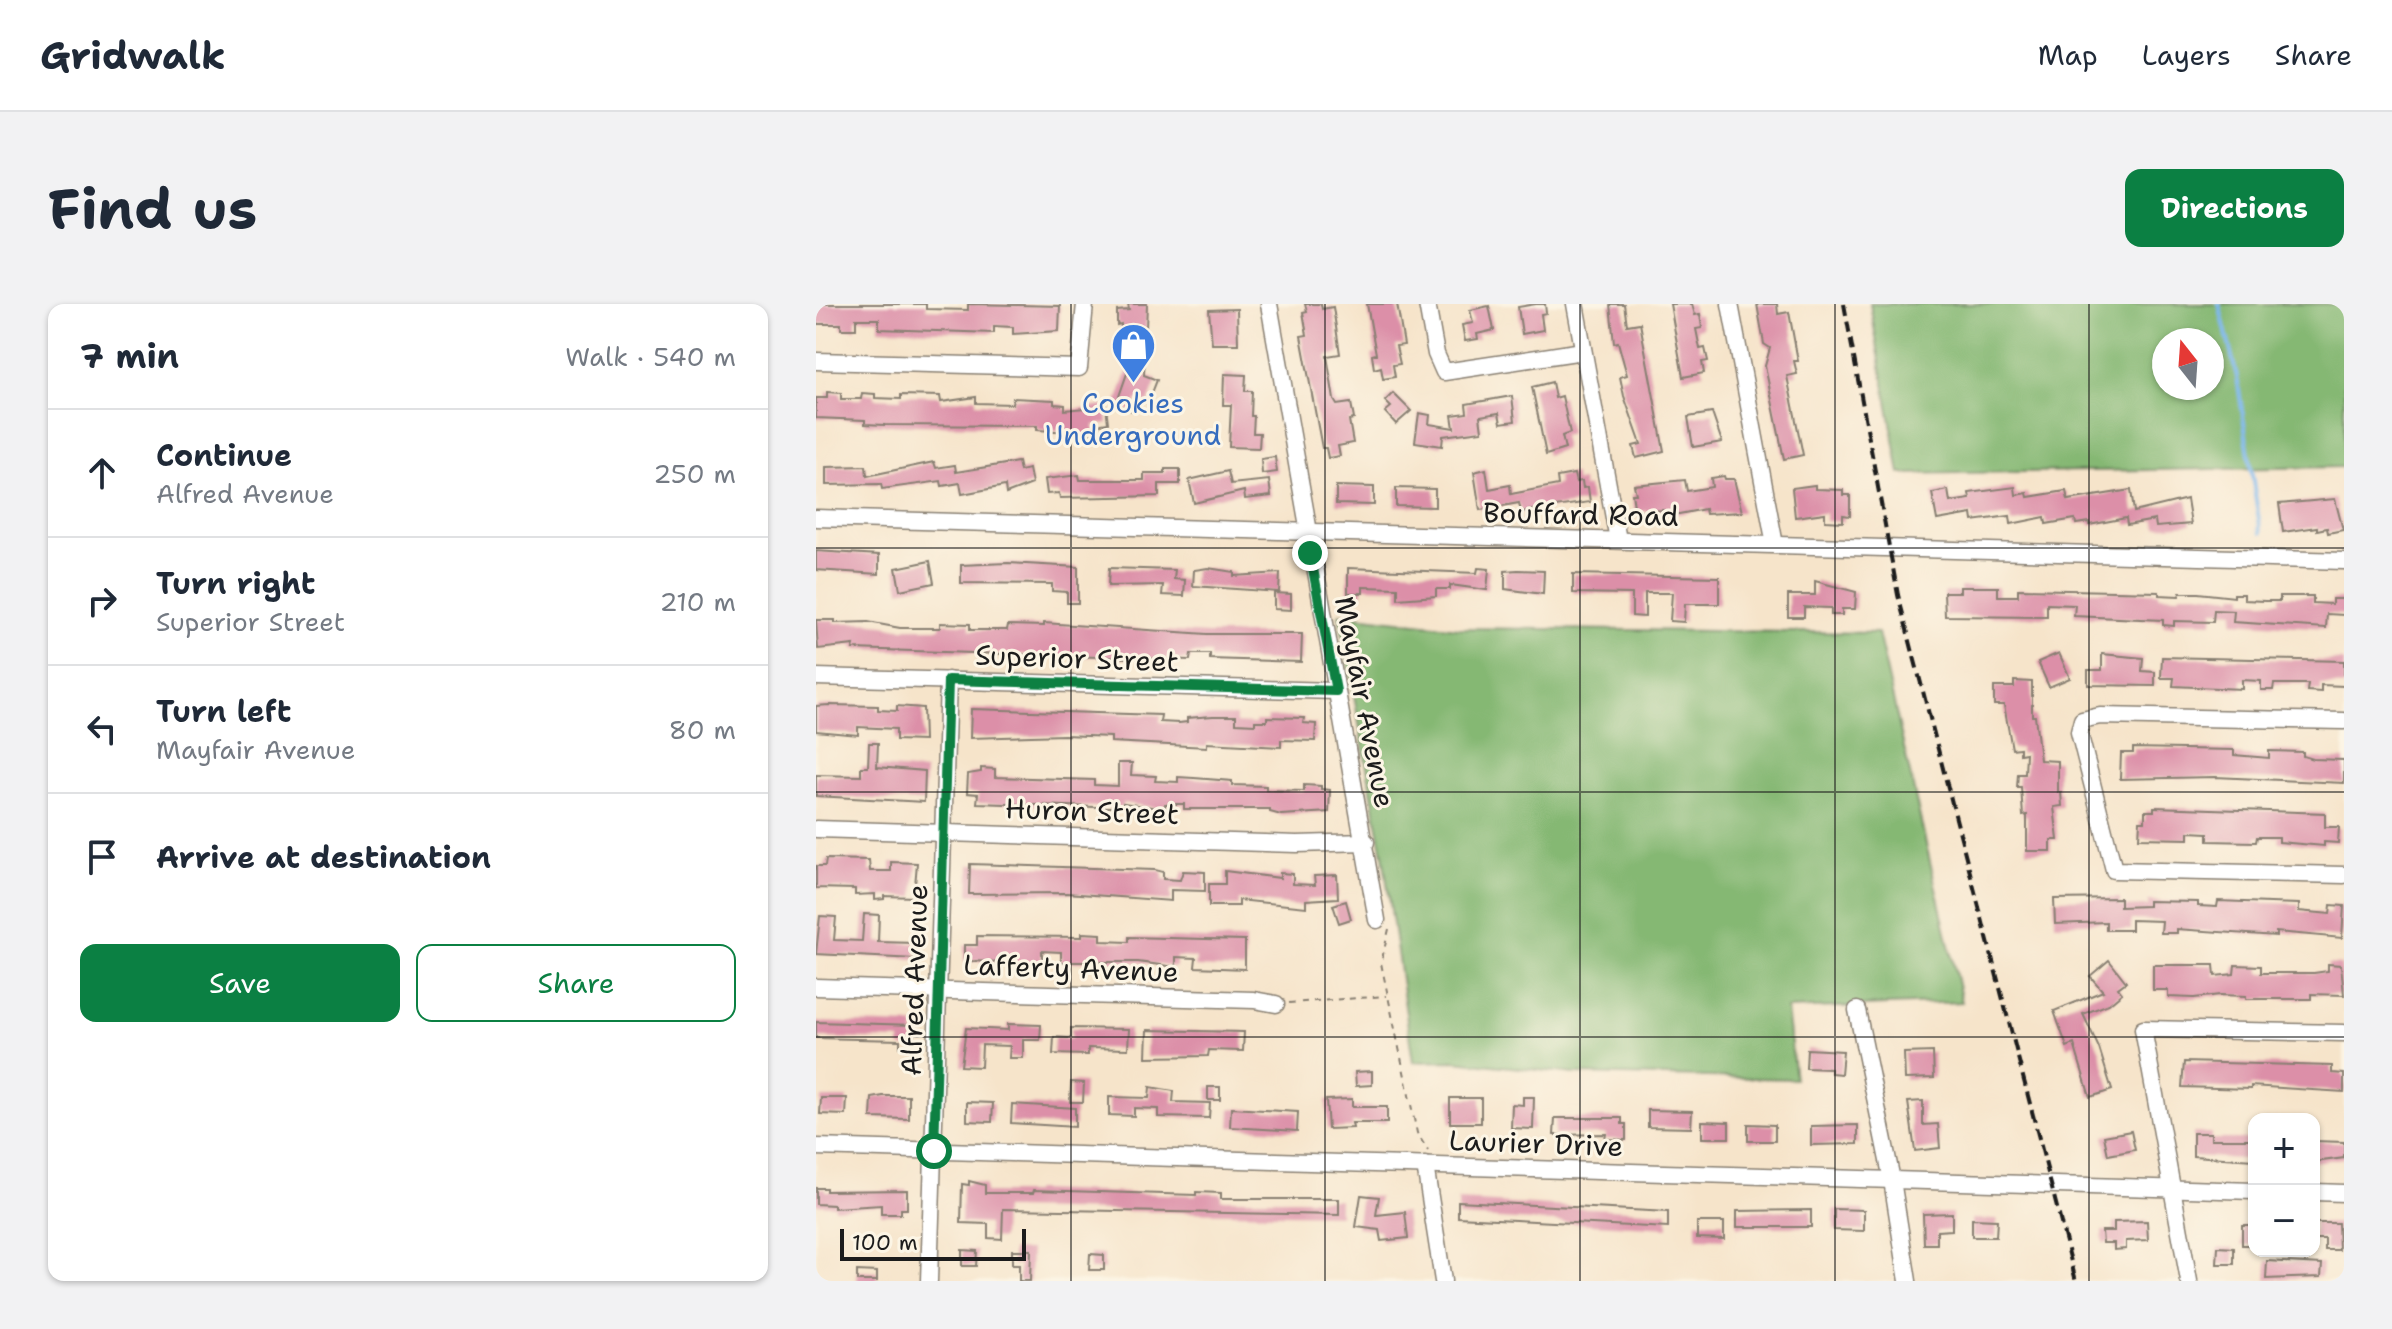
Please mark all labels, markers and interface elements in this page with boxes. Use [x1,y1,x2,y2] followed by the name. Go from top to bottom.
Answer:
[40,30,226,81] text: Gridwalk
[2038,36,2098,74] text: Map
[2142,36,2231,74] text: Layers
[2275,36,2352,74] text: Share
[2125,169,2344,247] button: Directions
[48,171,257,246] text: Find us
[1109,322,1157,385] shop icon: Cookies Underground
[2152,328,2224,400] north arrow
[80,333,179,379] text: 7 min
[565,339,736,374] text: Walk · 540 m
[1045,384,1221,454] place label: Cookies Underground
[156,435,292,476] text: Continue
[80,451,124,495] icon: ahead
[653,456,736,491] text: 250 m
[156,476,334,511] text: Alfred Avenue
[1483,493,1679,535] street label: Bouffard Road
[1292,535,1328,571] route end
[156,563,315,604] text: Turn right
[80,579,124,623] icon: right
[659,584,736,619] text: 210 m
[1326,593,1404,811] street label: Mayfair Avenue
[156,604,345,639] text: Superior Street
[975,635,1179,681] street label: Superior Street
[156,691,291,732] text: Turn left
[80,707,124,751] icon: left
[669,712,736,747] text: 80 m
[156,732,355,767] text: Mayfair Avenue
[1004,789,1180,833] street label: Huron Street
[80,835,124,879] icon: arrive
[156,837,491,878] text: Arrive at destination
[892,884,936,1076] street label: Alfred Avenue
[80,944,400,1022] button: Save
[416,944,736,1022] button: Share
[963,945,1179,991] street label: Lafferty Avenue
[2248,1113,2320,1257] map controls
[2248,1113,2320,1185] button: +
[1448,1121,1624,1165] street label: Laurier Drive
[916,1133,952,1169] route start
[2248,1185,2320,1257] button: −
[840,1225,1026,1261] scale bar
[852,1228,918,1257] text: 100 m

